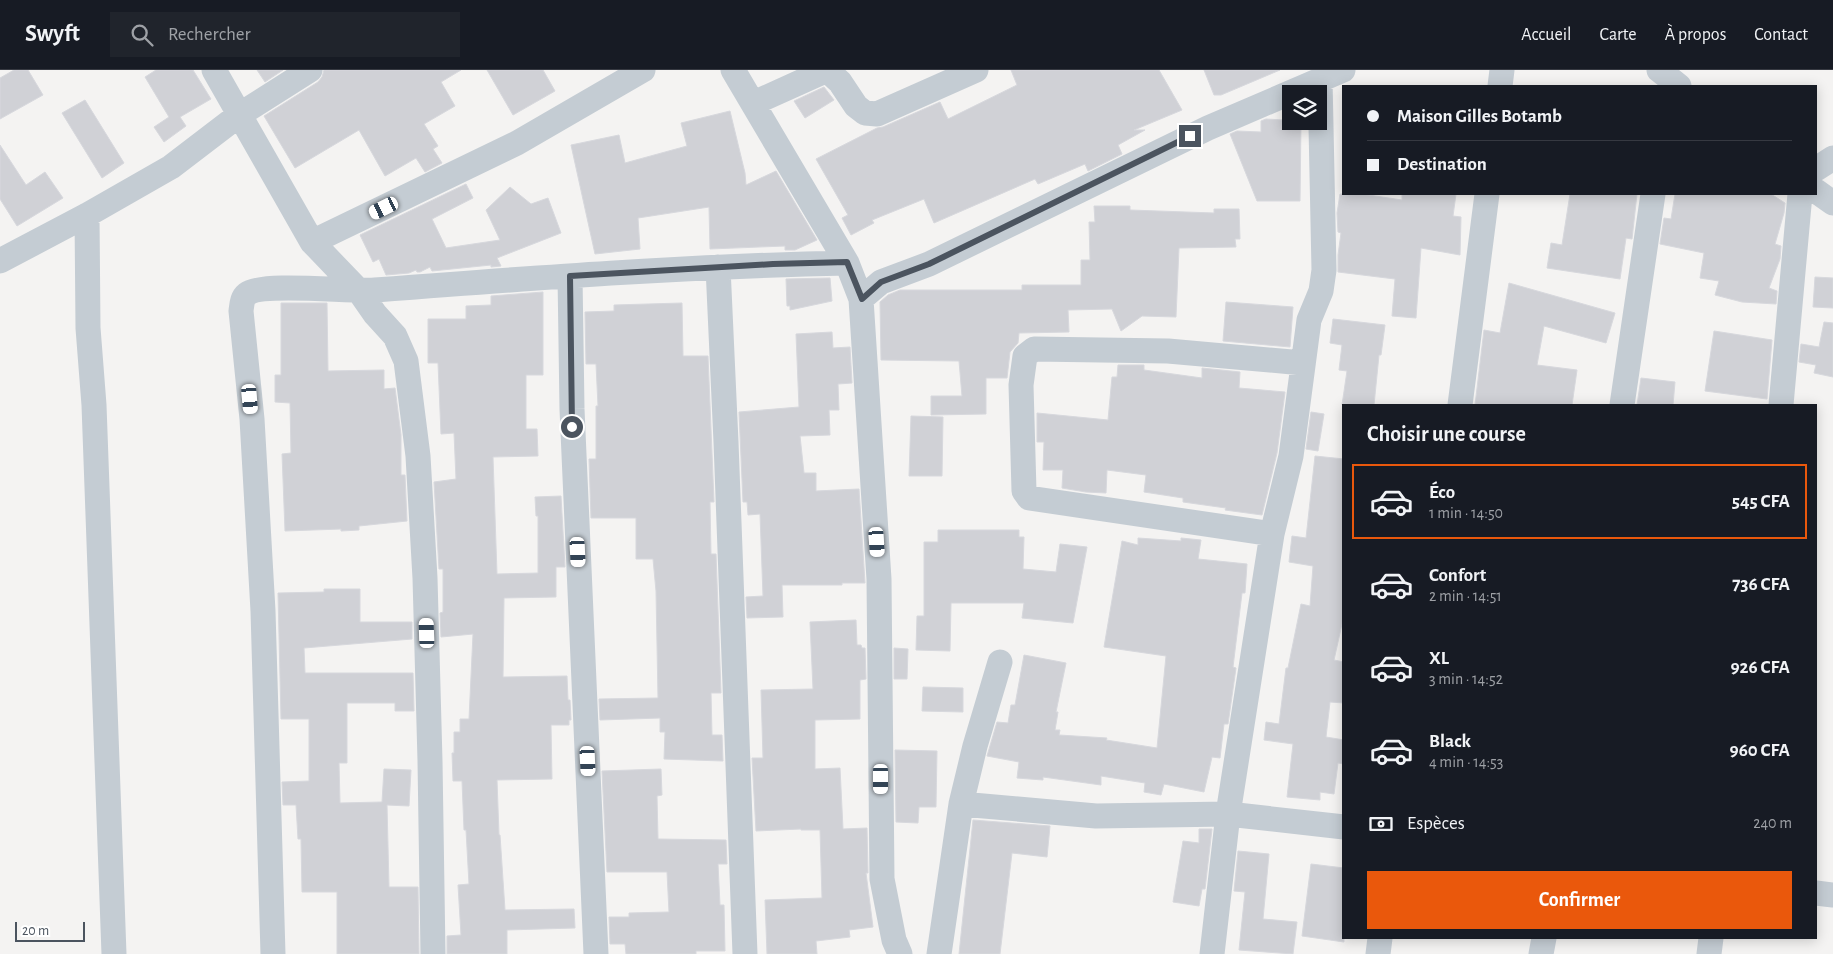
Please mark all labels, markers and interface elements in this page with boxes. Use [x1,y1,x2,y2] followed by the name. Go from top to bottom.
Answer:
[110,12,460,57] search box
[128,21,156,49] icon: search
[25,22,80,46] text: Swyft
[168,25,251,44] text: Rechercher
[1521,26,1572,44] text: Accueil
[1600,26,1637,44] text: Carte
[1665,26,1726,44] text: À propos
[1754,26,1808,44] text: Contact
[1282,85,1327,130] map controls
[1282,85,1327,130] button: layers
[1397,107,1562,126] text: Maison Gilles Botamb
[1179,125,1201,147] route end
[1397,155,1487,174] text: Destination
[367,195,400,221] car
[241,383,258,415] car
[561,416,583,438] route start
[1367,423,1526,445] text: Choisir une course
[1369,479,1414,524] icon: car
[1429,483,1455,502] text: Éco
[1732,492,1790,511] text: 545 CFA
[1429,505,1503,521] text: 1 min · 14:50
[868,527,885,557] car
[569,537,586,567] car
[1369,562,1414,607] icon: car
[1429,566,1486,585] text: Confort
[1732,575,1790,594] text: 736 CFA
[1429,588,1502,604] text: 2 min · 14:51
[418,618,435,648] car
[1369,645,1414,690] icon: car
[1429,649,1449,668] text: XL
[1730,658,1790,677] text: 926 CFA
[1429,671,1503,687] text: 3 min · 14:52
[1369,728,1414,773] icon: car
[1429,732,1471,751] text: Black
[1729,741,1790,760] text: 960 CFA
[579,746,596,776] car
[1429,754,1503,770] text: 4 min · 14:53
[873,764,888,794] car
[1367,810,1395,838] icon: cash
[1407,814,1465,833] text: Espèces
[1753,815,1792,831] text: 240 m
[1367,871,1792,929] button: Confirmer
[15,919,85,942] scale bar
[22,924,49,938] text: 20 m

